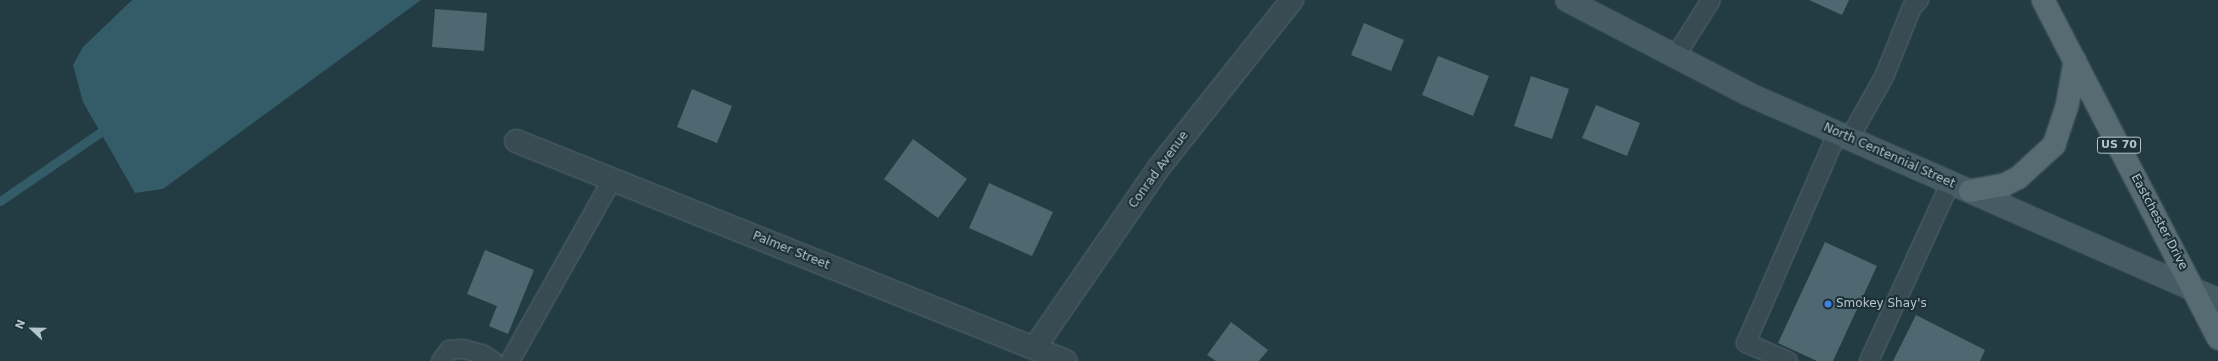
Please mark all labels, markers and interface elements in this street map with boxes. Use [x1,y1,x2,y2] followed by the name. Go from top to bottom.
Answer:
[1821,120,1957,192] street label: North Centennial Street
[1126,129,1192,211] street label: Conrad Avenue
[2097,136,2141,154] road number: US 70
[2128,172,2190,272] street label: Eastchester Drive
[750,229,832,273] street label: Palmer Street
[1836,297,1927,311] place label: Smokey Shay's
[1823,299,1833,309] marker: Smokey Shay's
[12,309,52,349] north arrow
[13,318,28,331] text: N

